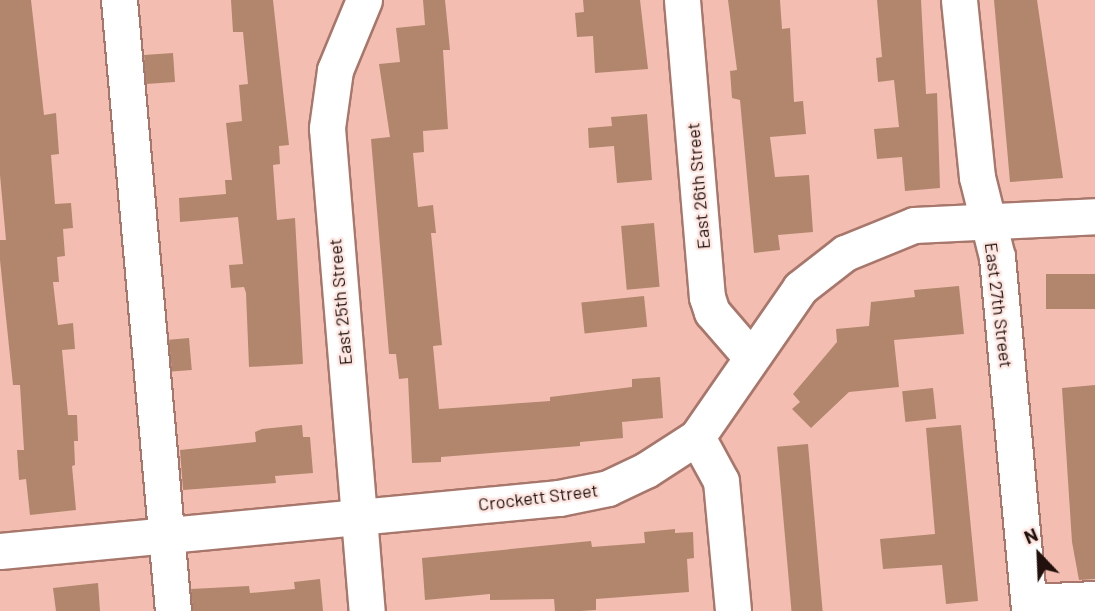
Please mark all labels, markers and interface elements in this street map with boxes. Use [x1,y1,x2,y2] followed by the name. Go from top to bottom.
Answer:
[682,122,714,250] street label: East 26th Street
[324,238,356,366] street label: East 25th Street
[981,241,1017,369] street label: East 27th Street
[477,479,599,515] street label: Crockett Street
[1004,520,1074,590] north arrow
[1020,522,1041,548] text: N

